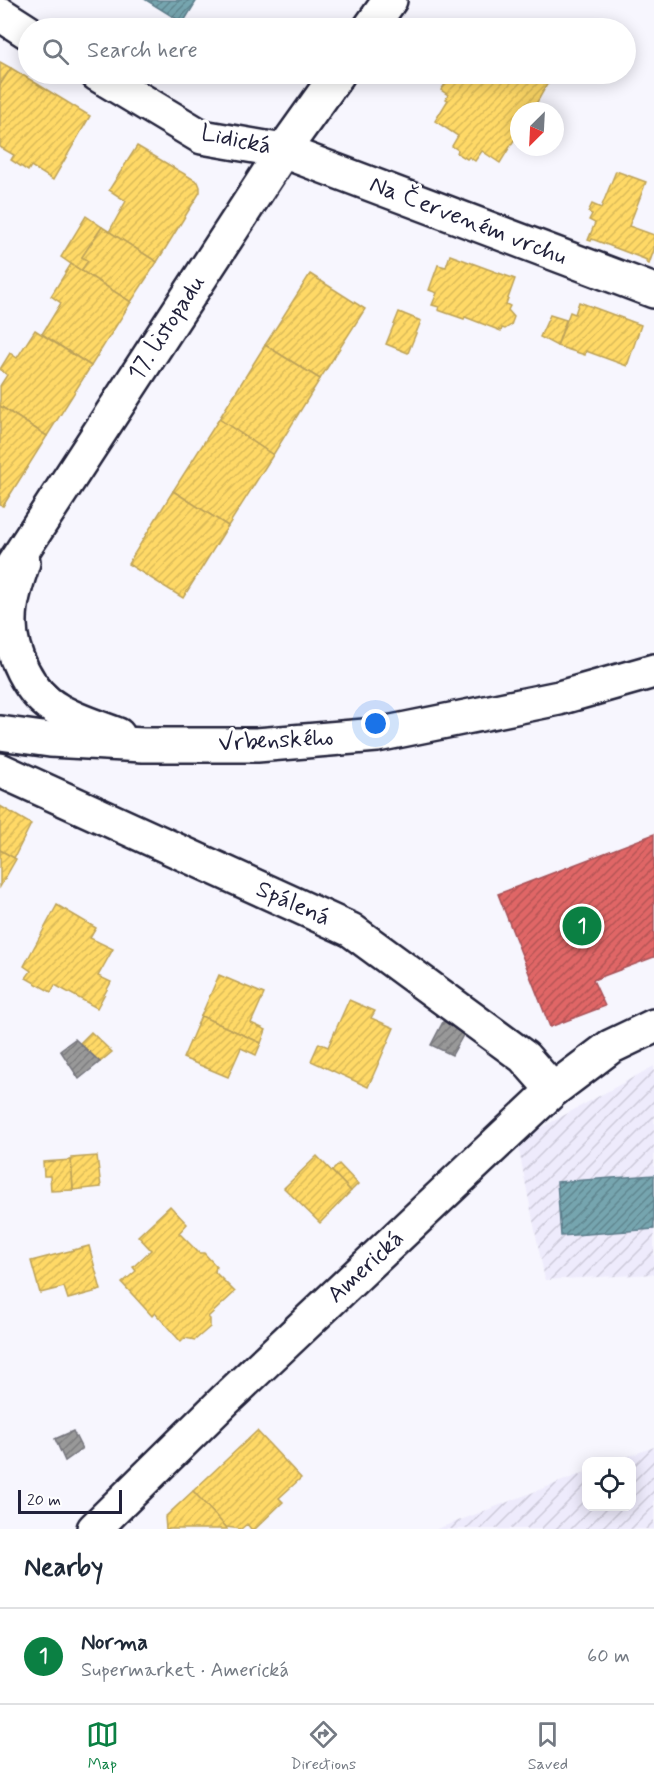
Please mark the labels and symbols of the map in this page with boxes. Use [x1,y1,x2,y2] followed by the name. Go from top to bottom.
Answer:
[510,102,564,156] north arrow
[198,117,274,163] street label: Lidická
[365,169,571,273] street label: Na Červeném vrchu
[121,269,213,387] street label: 17. listopadu
[361,709,390,738] your location
[218,723,334,759] street label: Vrbenského
[251,874,335,934] street label: Spálená
[562,904,602,948] pin: 1
[321,1224,411,1310] street label: Americká
[18,1487,122,1514] scale bar

